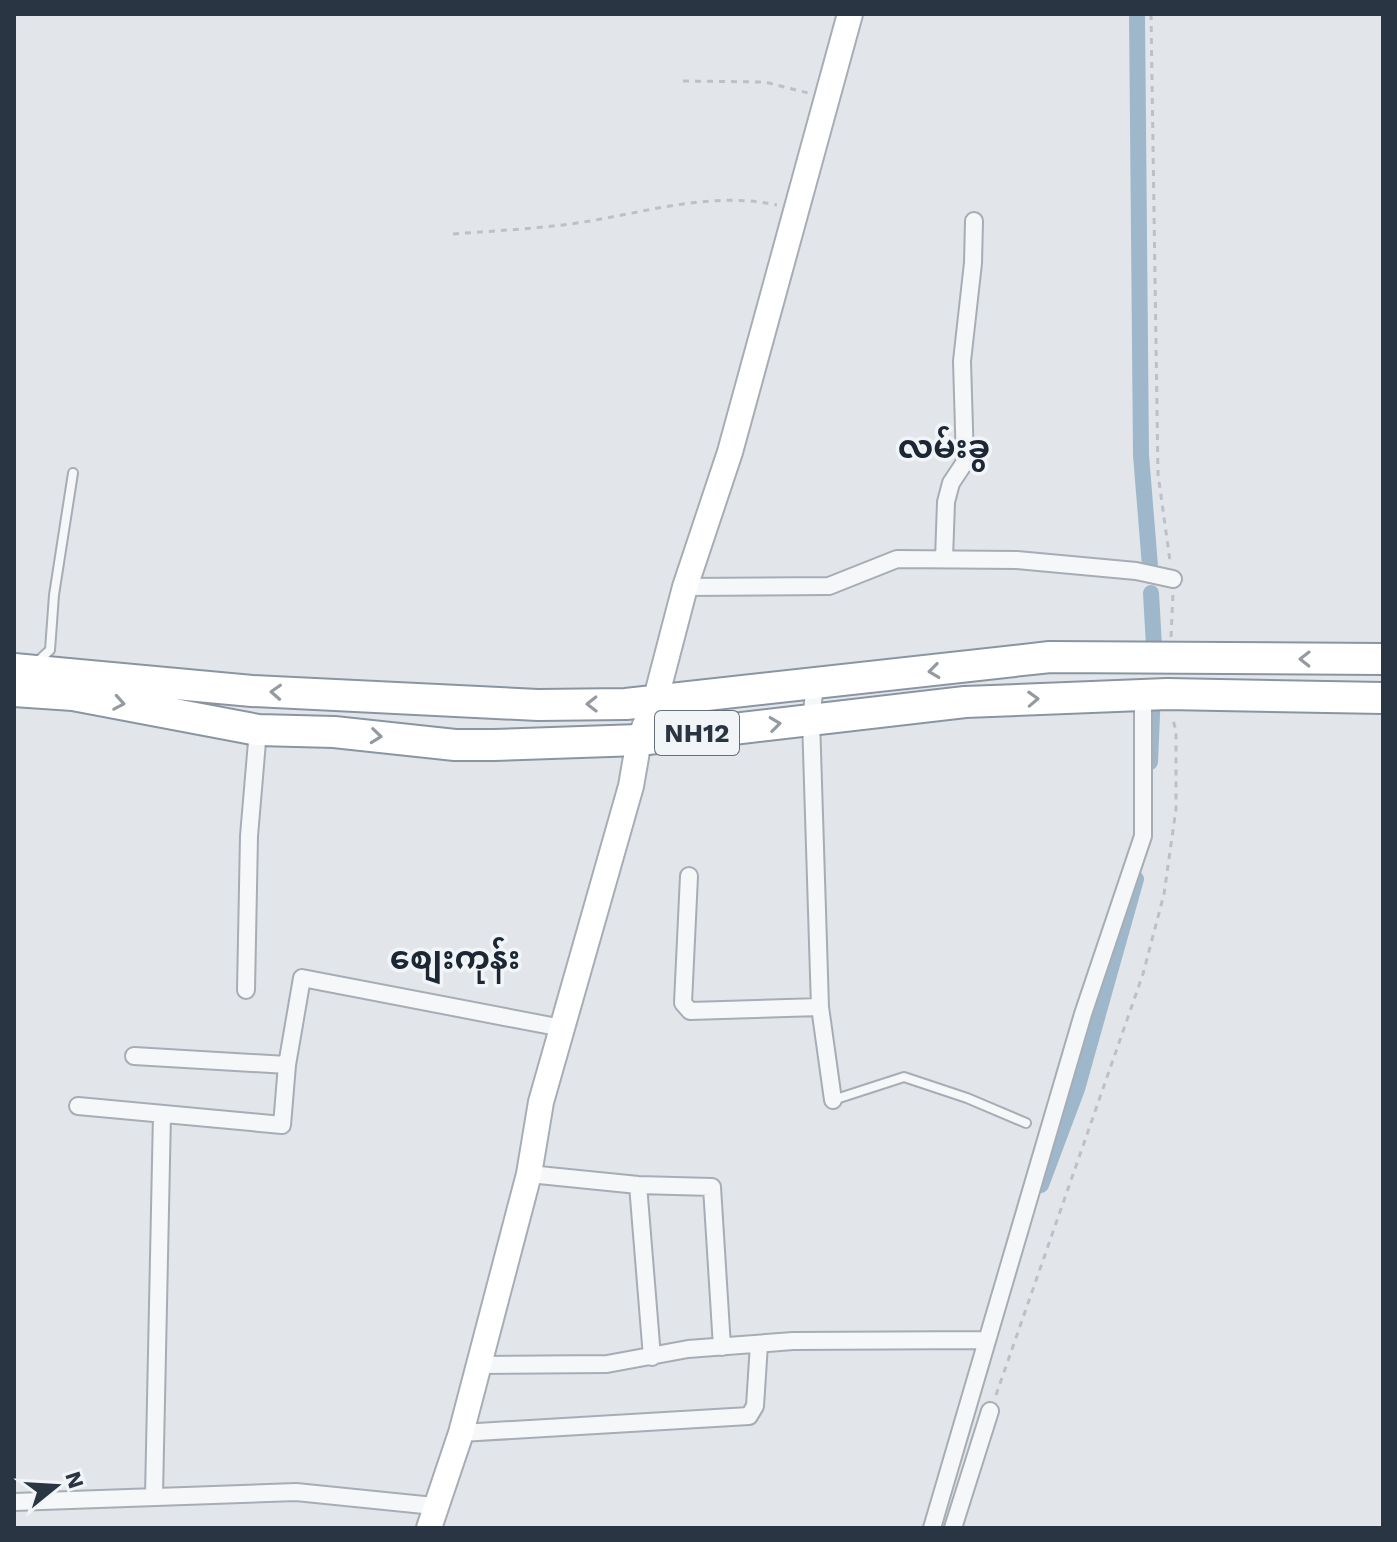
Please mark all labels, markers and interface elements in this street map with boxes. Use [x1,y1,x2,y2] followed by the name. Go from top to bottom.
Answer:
[898,425,990,472] district label: လမ်းခွ
[1298,650,1311,667] one-way arrow
[927,662,940,679] one-way arrow
[269,684,282,701] one-way arrow
[1027,691,1040,708] one-way arrow
[112,694,126,711] one-way arrow
[585,695,598,713] one-way arrow
[655,711,739,755] road number: NH12
[768,715,781,732] one-way arrow
[370,728,383,745] one-way arrow
[390,936,520,985] district label: စျေးကုန်း
[16,1446,96,1526] north arrow
[60,1468,89,1492] text: N

